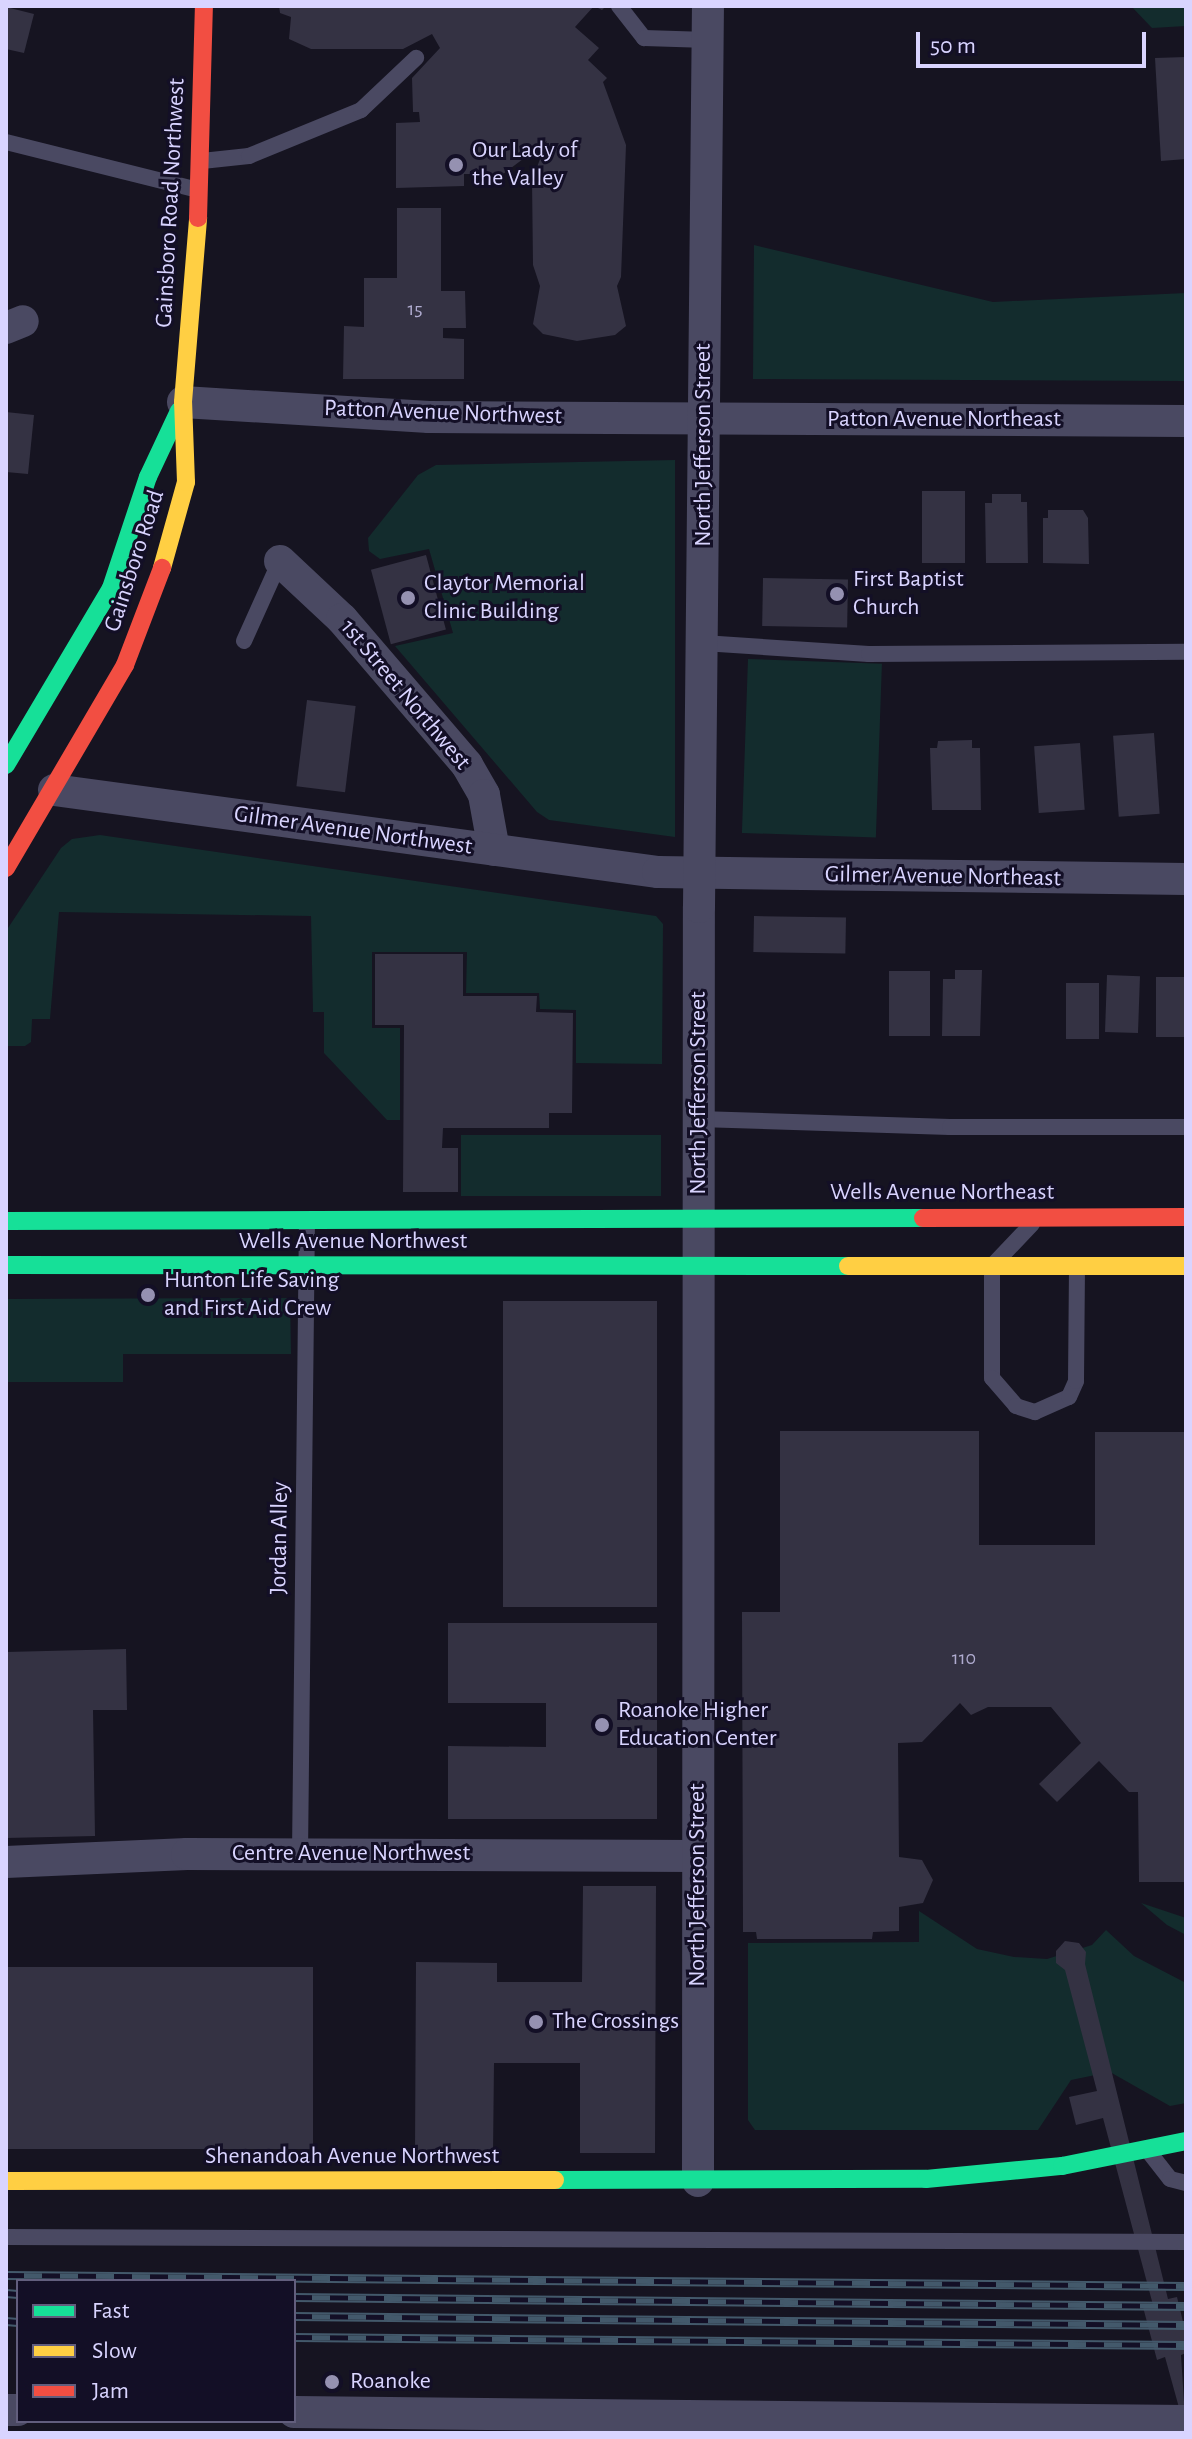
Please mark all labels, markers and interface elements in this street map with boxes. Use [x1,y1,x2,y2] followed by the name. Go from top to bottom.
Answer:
[920,16,1150,66] scale bar
[930,34,976,58] text: 50 m
[150,78,192,328] street label: Gainsboro Road Northwest
[472,137,577,193] place label: Our Lady of the Valley
[447,156,465,174] marker: Our Lady of the Valley
[407,297,423,321] house number: 15
[690,343,718,547] street label: North Jefferson Street
[324,394,562,432] street label: Patton Avenue Northwest
[827,406,1061,434] street label: Patton Avenue Northeast
[99,486,171,636] street label: Gainsboro Road
[853,566,964,622] place label: First Baptist Church
[424,570,585,626] place label: Claytor Memorial Clinic Building
[828,585,846,603] marker: First Baptist Church
[399,589,417,607] marker: Claytor Memorial Clinic Building
[334,614,476,776] street label: 1st Street Northwest
[232,800,474,862] street label: Gilmer Avenue Northwest
[825,861,1061,893] street label: Gilmer Avenue Northeast
[685,991,713,1195] street label: North Jefferson Street
[830,1179,1054,1207] street label: Wells Avenue Northeast
[239,1228,467,1256] street label: Wells Avenue Northwest
[164,1267,339,1323] place label: Hunton Life Saving and First Aid Crew
[139,1286,157,1304] marker: Hunton Life Saving and First Aid Crew
[265,1481,295,1595] street label: Jordan Alley
[952,1646,976,1670] house number: 110
[618,1697,777,1753] place label: Roanoke Higher Education Center
[593,1716,611,1734] marker: Roanoke Higher Education Center
[684,1783,712,1987] street label: North Jefferson Street
[232,1840,470,1868] street label: Centre Avenue Northwest
[552,2008,679,2036] place label: The Crossings
[527,2013,545,2031] marker: The Crossings
[205,2143,499,2171] street label: Shenandoah Avenue Northwest
[16,2279,296,2423] legend
[92,2299,129,2323] text: Fast
[92,2339,137,2363] text: Slow
[350,2368,431,2396] place label: Roanoke
[321,2371,343,2393] marker: Roanoke
[92,2379,129,2403] text: Jam

